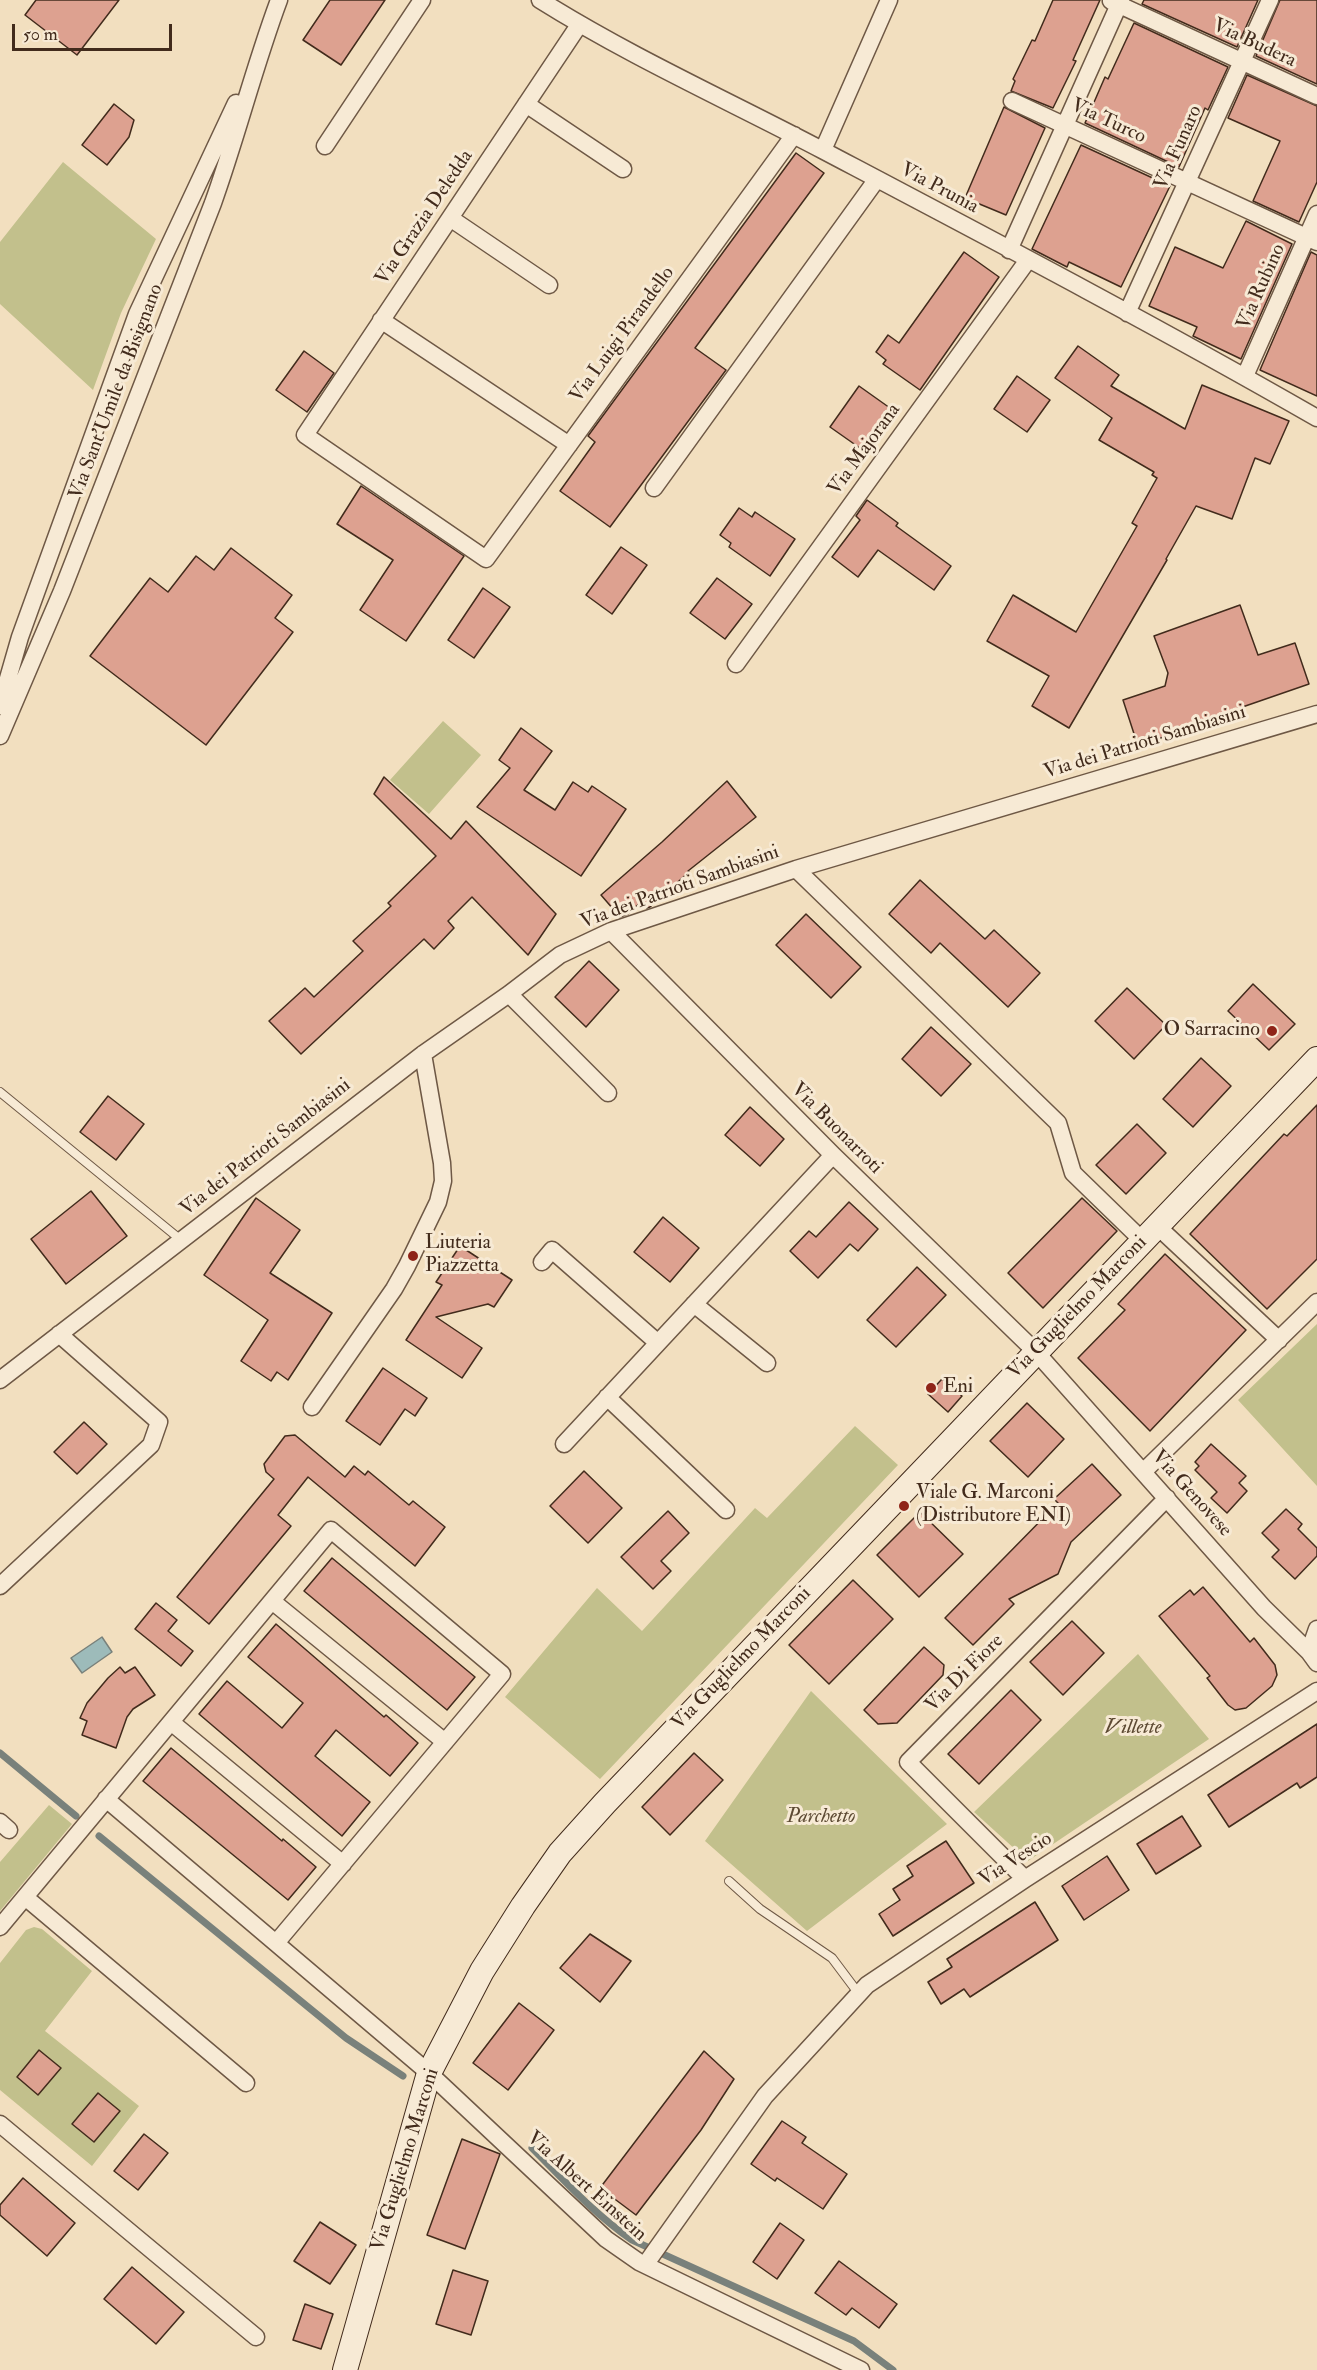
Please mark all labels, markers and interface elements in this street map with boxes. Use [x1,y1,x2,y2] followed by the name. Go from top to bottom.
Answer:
[15,12,176,50] scale bar
[1209,14,1299,74] street label: Via Budera
[23,23,58,46] text: 50 m
[1067,94,1149,150] street label: Via Turco
[1150,102,1208,194] street label: Via Funaro
[371,146,479,290] street label: Via Grazia Deledda
[896,158,982,220] street label: Via Prunia
[1232,240,1292,334] street label: Via Rubino
[566,262,680,408] street label: Via Luigi Pirandello
[65,281,169,503] street label: Via Sant'Umile da Bisignano
[824,399,906,501] street label: Via Majorana
[1041,701,1249,785] street label: Via dei Patrioti Sambiasini
[577,841,783,935] street label: Via dei Patrioti Sambiasini
[1164,1019,1260,1043] place label: O Sarracino
[1265,1024,1279,1038] marker: O Sarracino
[176,1074,356,1222] street label: Via dei Patrioti Sambiasini
[785,1078,887,1180] street label: Via Buonarroti
[1003,1231,1153,1385] street label: Via Guglielmo Marconi
[425,1232,499,1279] place label: Liuteria Piazzetta
[406,1249,420,1263] marker: Liuteria Piazzetta
[943,1376,973,1400] place label: Eni
[924,1381,938,1395] marker: Eni
[1146,1446,1236,1542] street label: Via Genovese
[916,1482,1071,1529] place label: Viale G. Marconi (Distributore ENI)
[897,1499,911,1513] marker: Viale G. Marconi (Distributore ENI)
[667,1582,817,1736] street label: Via Guglielmo Marconi
[921,1630,1009,1718] street label: Via Di Fiore
[1105,1717,1161,1741] park label: Villette
[787,1806,855,1830] park label: Parchetto
[975,1827,1057,1893] street label: Via Vescio
[367,2066,445,2254] street label: Via Guglielmo Marconi
[521,2127,651,2247] street label: Via Albert Einstein

